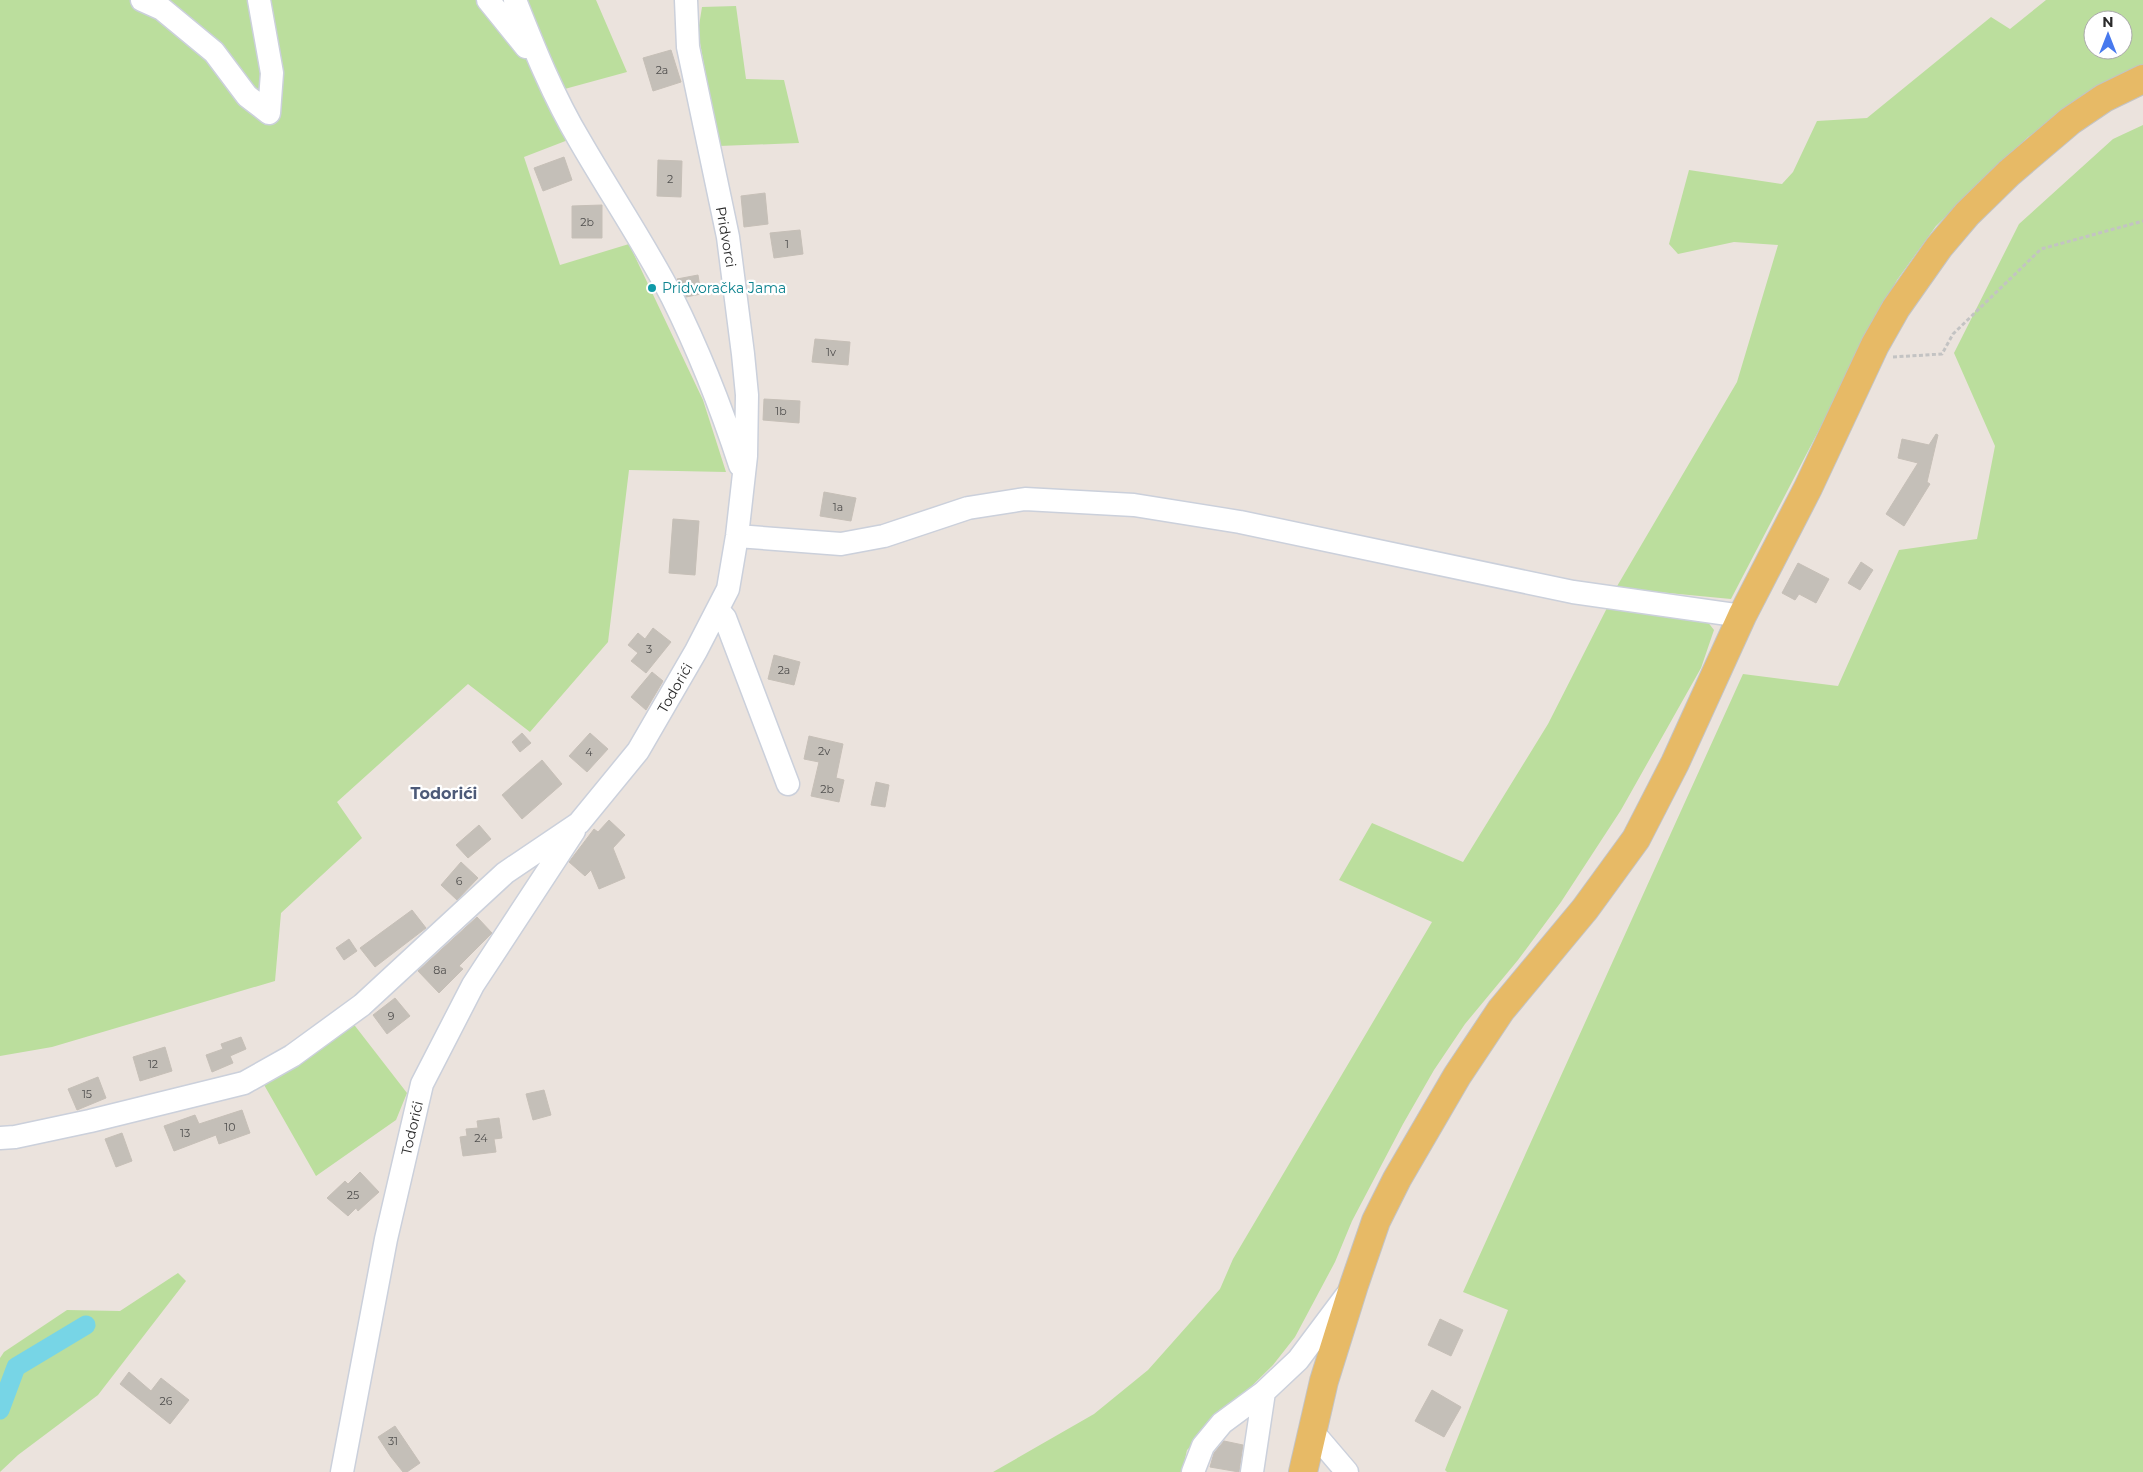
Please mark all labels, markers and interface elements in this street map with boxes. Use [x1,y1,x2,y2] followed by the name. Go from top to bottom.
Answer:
[2083,10,2133,60] north arrow
[2102,13,2114,31] text: N
[656,63,668,77] house number: 2a
[667,172,673,186] house number: 2
[712,205,740,269] street label: Pridvorci
[580,215,594,229] house number: 2b
[785,237,789,251] house number: 1
[662,279,786,297] place label: Pridvoračka Jama
[646,282,658,294] marker: Pridvoračka Jama
[826,345,836,359] house number: 1v
[775,404,787,418] house number: 1b
[833,500,843,514] house number: 1a
[646,642,652,656] house number: 3
[653,660,697,716] street label: Todorići
[778,663,790,677] house number: 2a
[818,744,830,758] house number: 2v
[585,745,593,759] house number: 4
[820,782,834,796] house number: 2b
[411,784,477,803] district label: Todorići
[456,874,463,888] house number: 6
[433,963,447,977] house number: 8a
[388,1009,395,1023] house number: 9
[148,1057,158,1071] house number: 12
[82,1087,92,1101] house number: 15
[397,1099,427,1157] street label: Todorići
[224,1120,236,1134] house number: 10
[180,1126,190,1140] house number: 13
[474,1131,488,1145] house number: 24
[347,1188,359,1202] house number: 25
[160,1394,173,1408] house number: 26
[388,1434,398,1448] house number: 31

